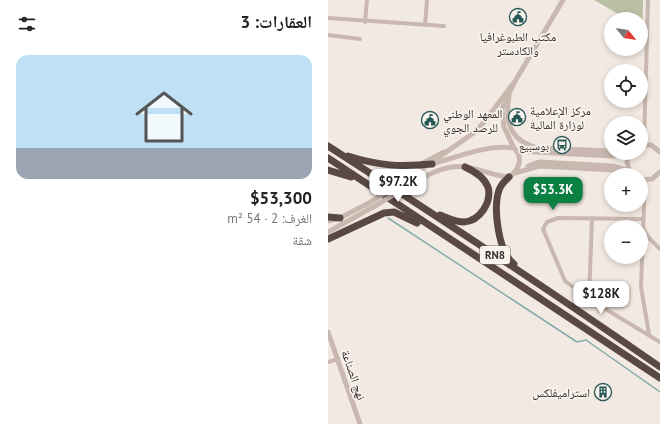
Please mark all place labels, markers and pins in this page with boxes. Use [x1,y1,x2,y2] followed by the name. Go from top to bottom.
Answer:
[508,7,528,27] public building icon: مكتب الطبوغرافيا والكادستر
[480,29,556,58] place label: مكتب الطبوغرافيا والكادستر
[530,103,591,132] place label: مركز الإعلامية لوزارة المالية
[443,106,503,138] place label: المعهد الوطني للرصد الجوي
[507,107,527,127] public building icon: مركز الإعلامية لوزارة المالية
[420,110,440,130] public building icon: المعهد الوطني للرصد الجوي
[552,135,572,155] bus stop icon: بوسبيع
[519,138,549,153] place label: بوسبيع
[365,169,431,203] pin: $97.2K
[520,177,586,211] pin: $53.3K
[573,281,629,315] pin: $128K
[593,382,613,402] building icon: استراميفلكس
[532,385,590,400] place label: استراميفلكس

